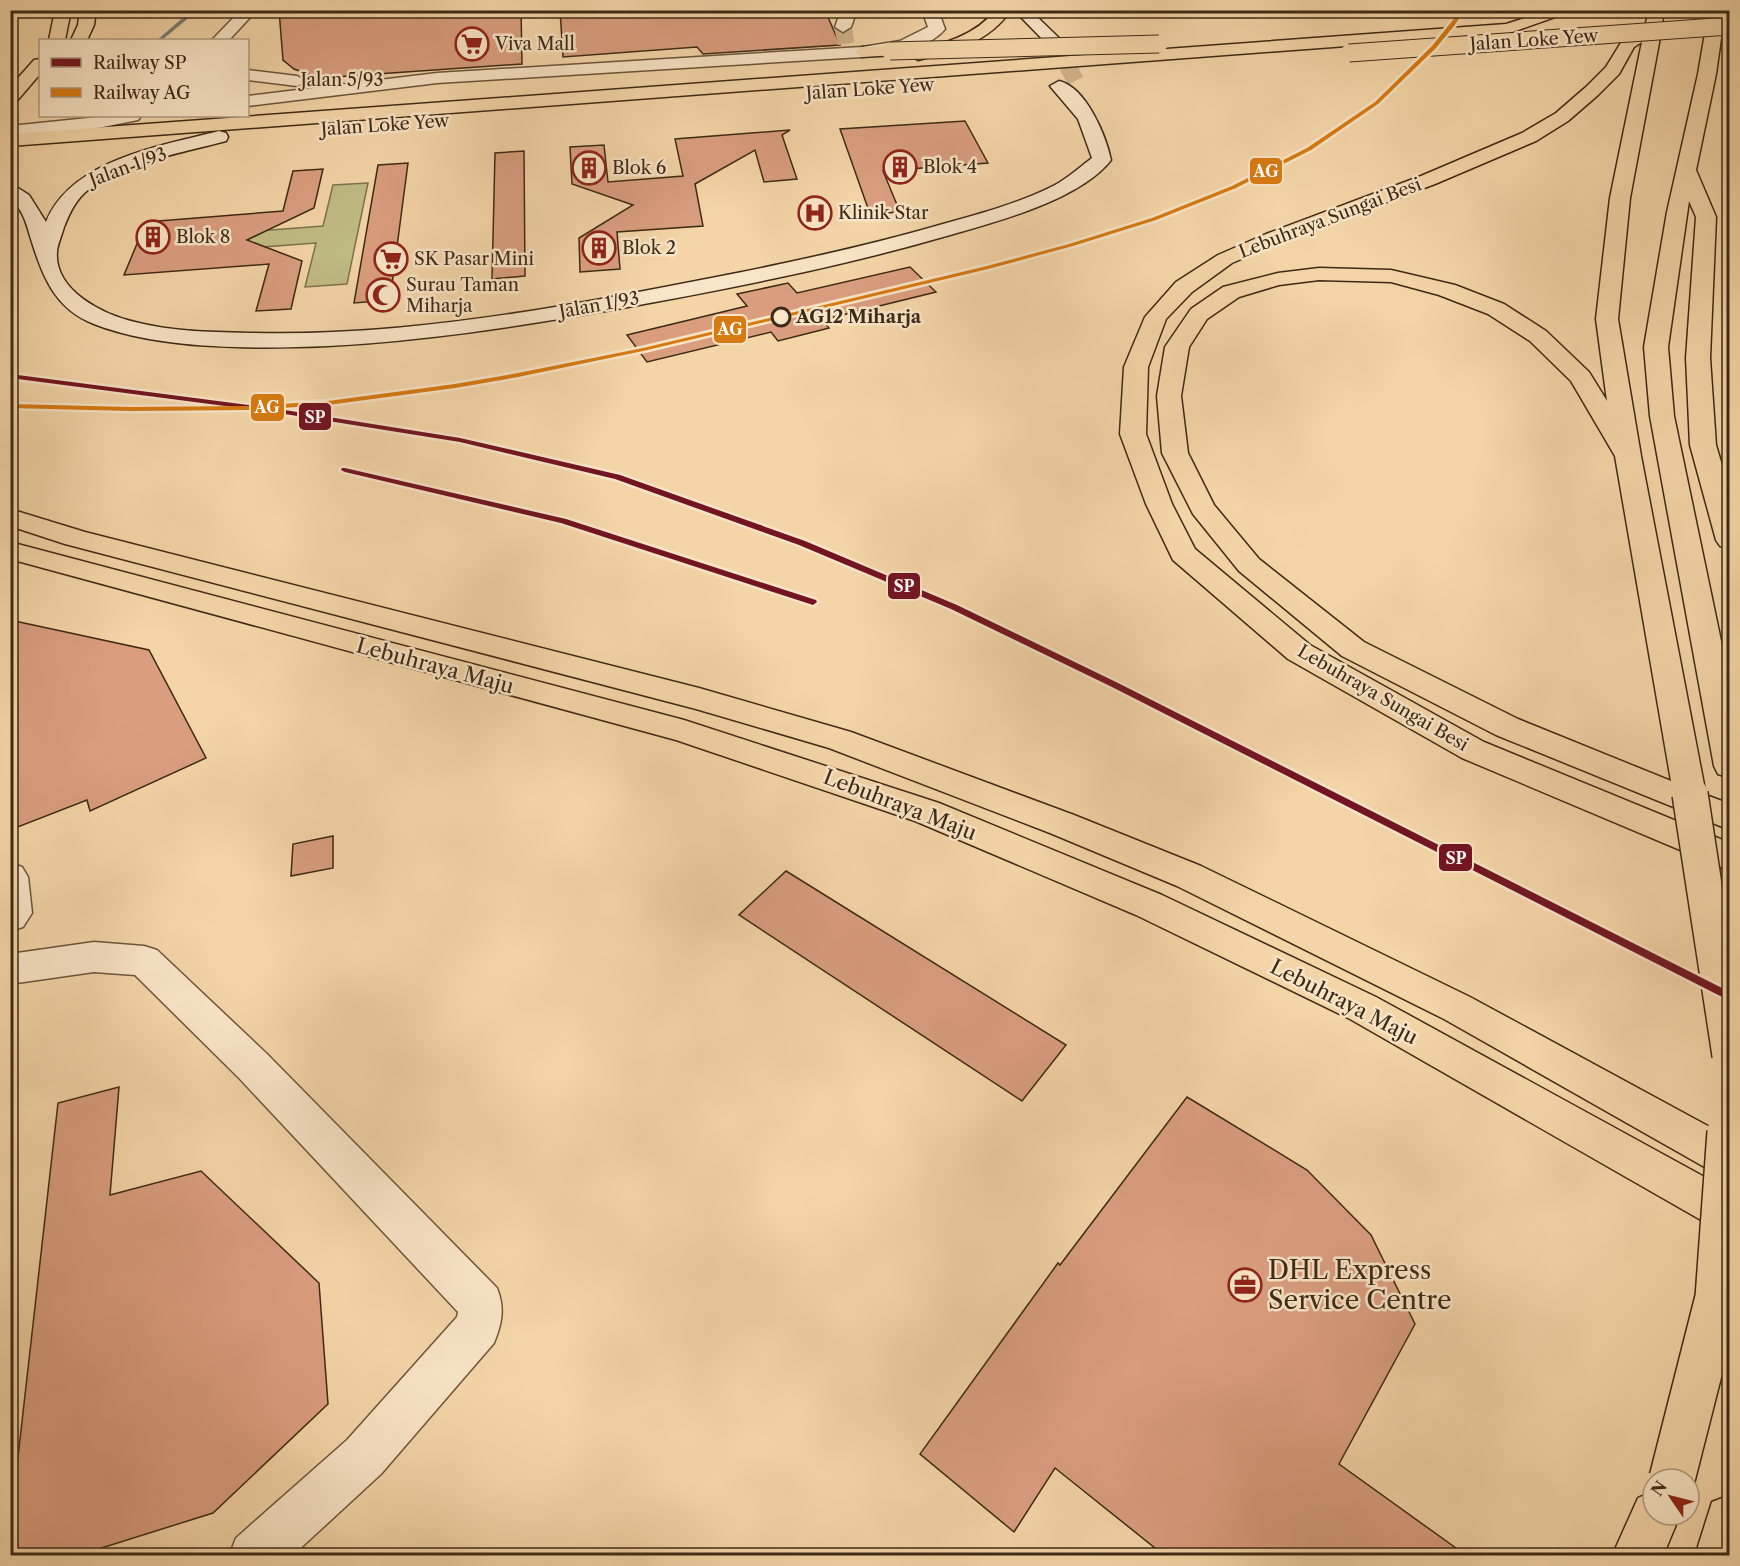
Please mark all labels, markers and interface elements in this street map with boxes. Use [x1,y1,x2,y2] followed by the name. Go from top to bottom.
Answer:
[1466,24,1600,56] street label: Jalan Loke Yew
[454,26,490,62] supermarket icon: Viva Mall
[494,33,575,55] place label: Viva Mall
[39,39,249,117] legend
[93,52,187,74] text: Railway SP
[297,69,384,91] street label: Jalan 5/93
[802,73,936,105] street label: Jalan Loke Yew
[93,82,191,104] text: Railway AG
[317,109,451,141] street label: Jalan Loke Yew
[83,143,170,192] street label: Jalan 1/93
[882,149,918,185] building icon: Blok 4
[571,150,607,186] building icon: Blok 6
[923,156,977,178] place label: Blok 4
[612,157,666,179] place label: Blok 6
[1249,157,1283,185] line badge: AG
[1252,161,1279,181] text: AG
[1236,173,1425,263] street label: Lebuhraya Sungai Besi
[797,195,833,231] hospital icon: Klinik Star
[838,202,929,224] place label: Klinik Star
[135,219,171,255] building icon: Blok 8
[176,226,230,248] place label: Blok 8
[581,230,617,266] building icon: Blok 2
[622,237,676,259] place label: Blok 2
[373,241,409,277] supermarket icon: SK Pasar Mini
[414,248,535,270] place label: SK Pasar Mini
[406,274,519,317] place label: Surau Taman Miharja
[365,277,401,313] mosque icon: Surau Taman Miharja
[554,287,641,323] street label: Jalan 1/93
[795,306,922,328] place label: AG12 Miharja
[771,307,791,327] marker: AG12 Miharja
[713,315,747,344] line badge: AG
[716,319,743,339] text: AG
[250,393,285,422] line badge: AG
[253,397,280,417] text: AG
[298,402,332,431] line badge: SP
[304,407,326,427] text: SP
[887,572,921,600] line badge: SP
[893,576,915,596] text: SP
[354,632,517,699] street label: Lebuhraya Maju
[1294,640,1473,756] street label: Lebuhraya Sungai Besi
[820,764,980,845] street label: Lebuhraya Maju
[1438,843,1473,872] line badge: SP
[1445,848,1467,868] text: SP
[1266,954,1422,1050] street label: Lebuhraya Maju
[1268,1254,1451,1316] place label: DHL Express Service Centre
[1227,1267,1263,1303] office icon: DHL Express Service Centre
[1641,1467,1701,1527] north arrow
[1647,1477,1671,1500] text: N

